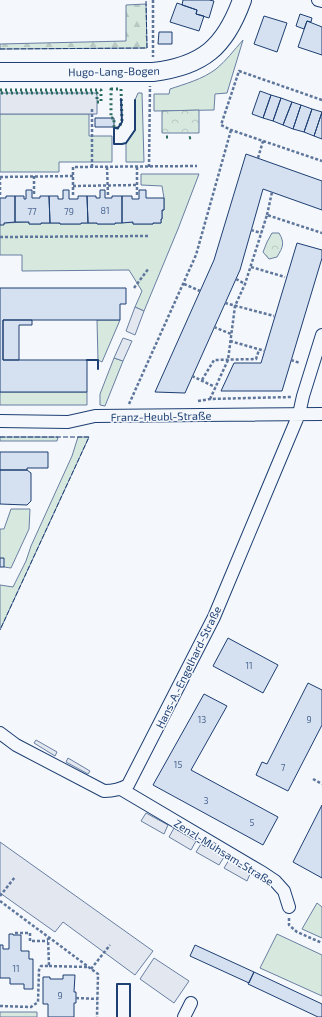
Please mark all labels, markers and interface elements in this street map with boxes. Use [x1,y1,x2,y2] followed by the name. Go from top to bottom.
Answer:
[68,64,160,78] street label: Hugo-Lang-Bogen
[100,205,110,216] house number: 81
[27,206,37,217] house number: 77
[64,206,74,217] house number: 79
[111,409,212,423] street label: Franz-Heubl-Straße
[153,604,223,730] street label: Hans-A.-Engelhard-Straße
[245,660,253,671] house number: 11
[198,714,206,725] house number: 13
[306,714,312,725] house number: 9
[174,759,182,770] house number: 15
[281,762,286,773] house number: 7
[203,795,209,806] house number: 3
[172,816,276,888] street label: Zenzl-Mühsam-Straße
[250,817,255,828] house number: 5
[12,963,20,974] house number: 11
[57,990,63,1001] house number: 9

